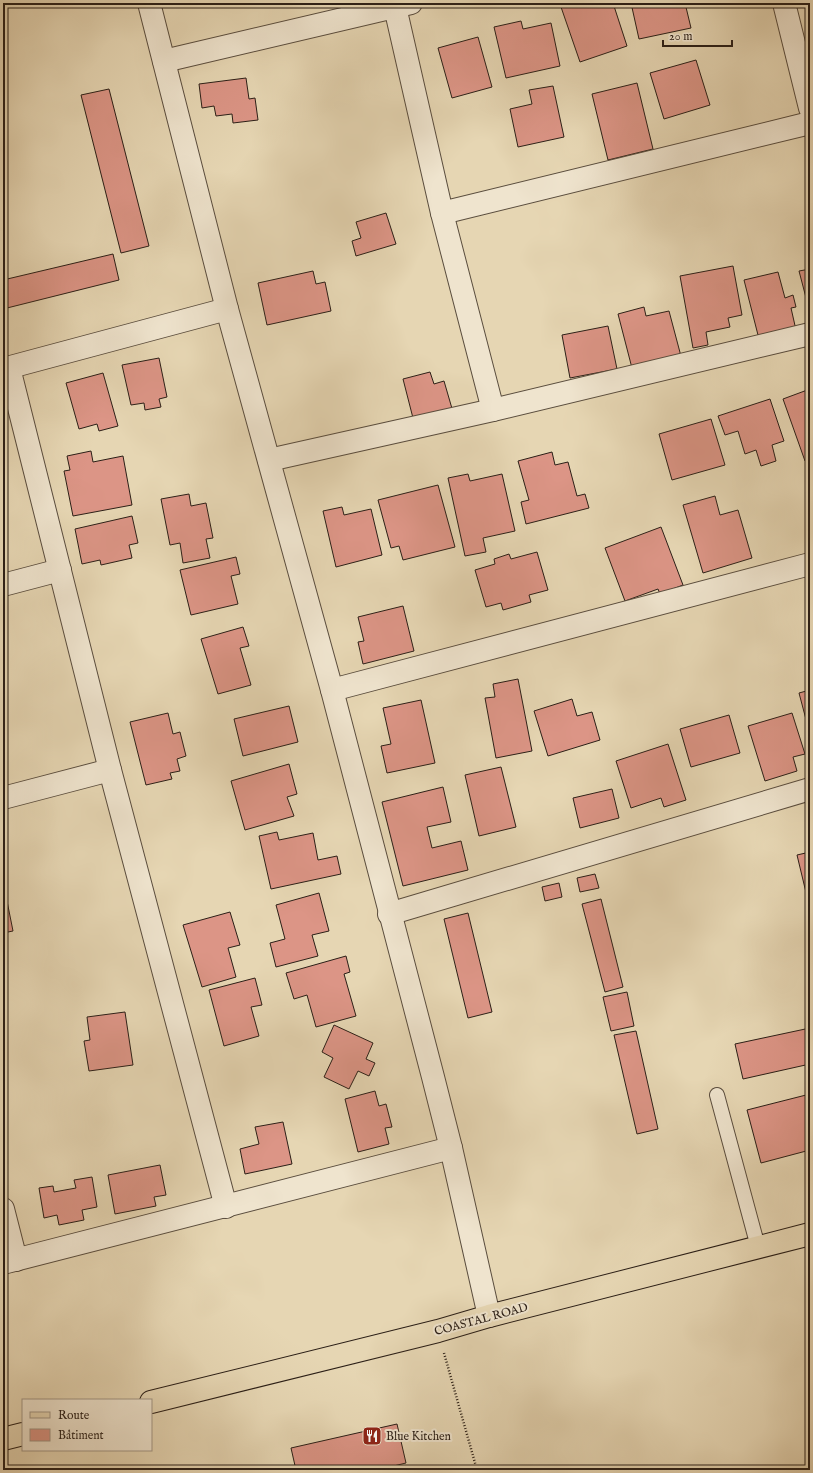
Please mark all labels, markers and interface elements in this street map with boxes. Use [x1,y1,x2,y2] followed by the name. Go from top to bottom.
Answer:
[663,22,732,48] scale bar
[669,29,692,44] text: 20 m
[433,1300,530,1339] street label: COASTAL ROAD
[22,1399,152,1451] legend
[58,1408,90,1423] text: Route
[361,1425,383,1447] restaurant icon: Blue Kitchen
[58,1428,104,1443] text: Bâtiment
[386,1429,451,1444] place label: Blue Kitchen

